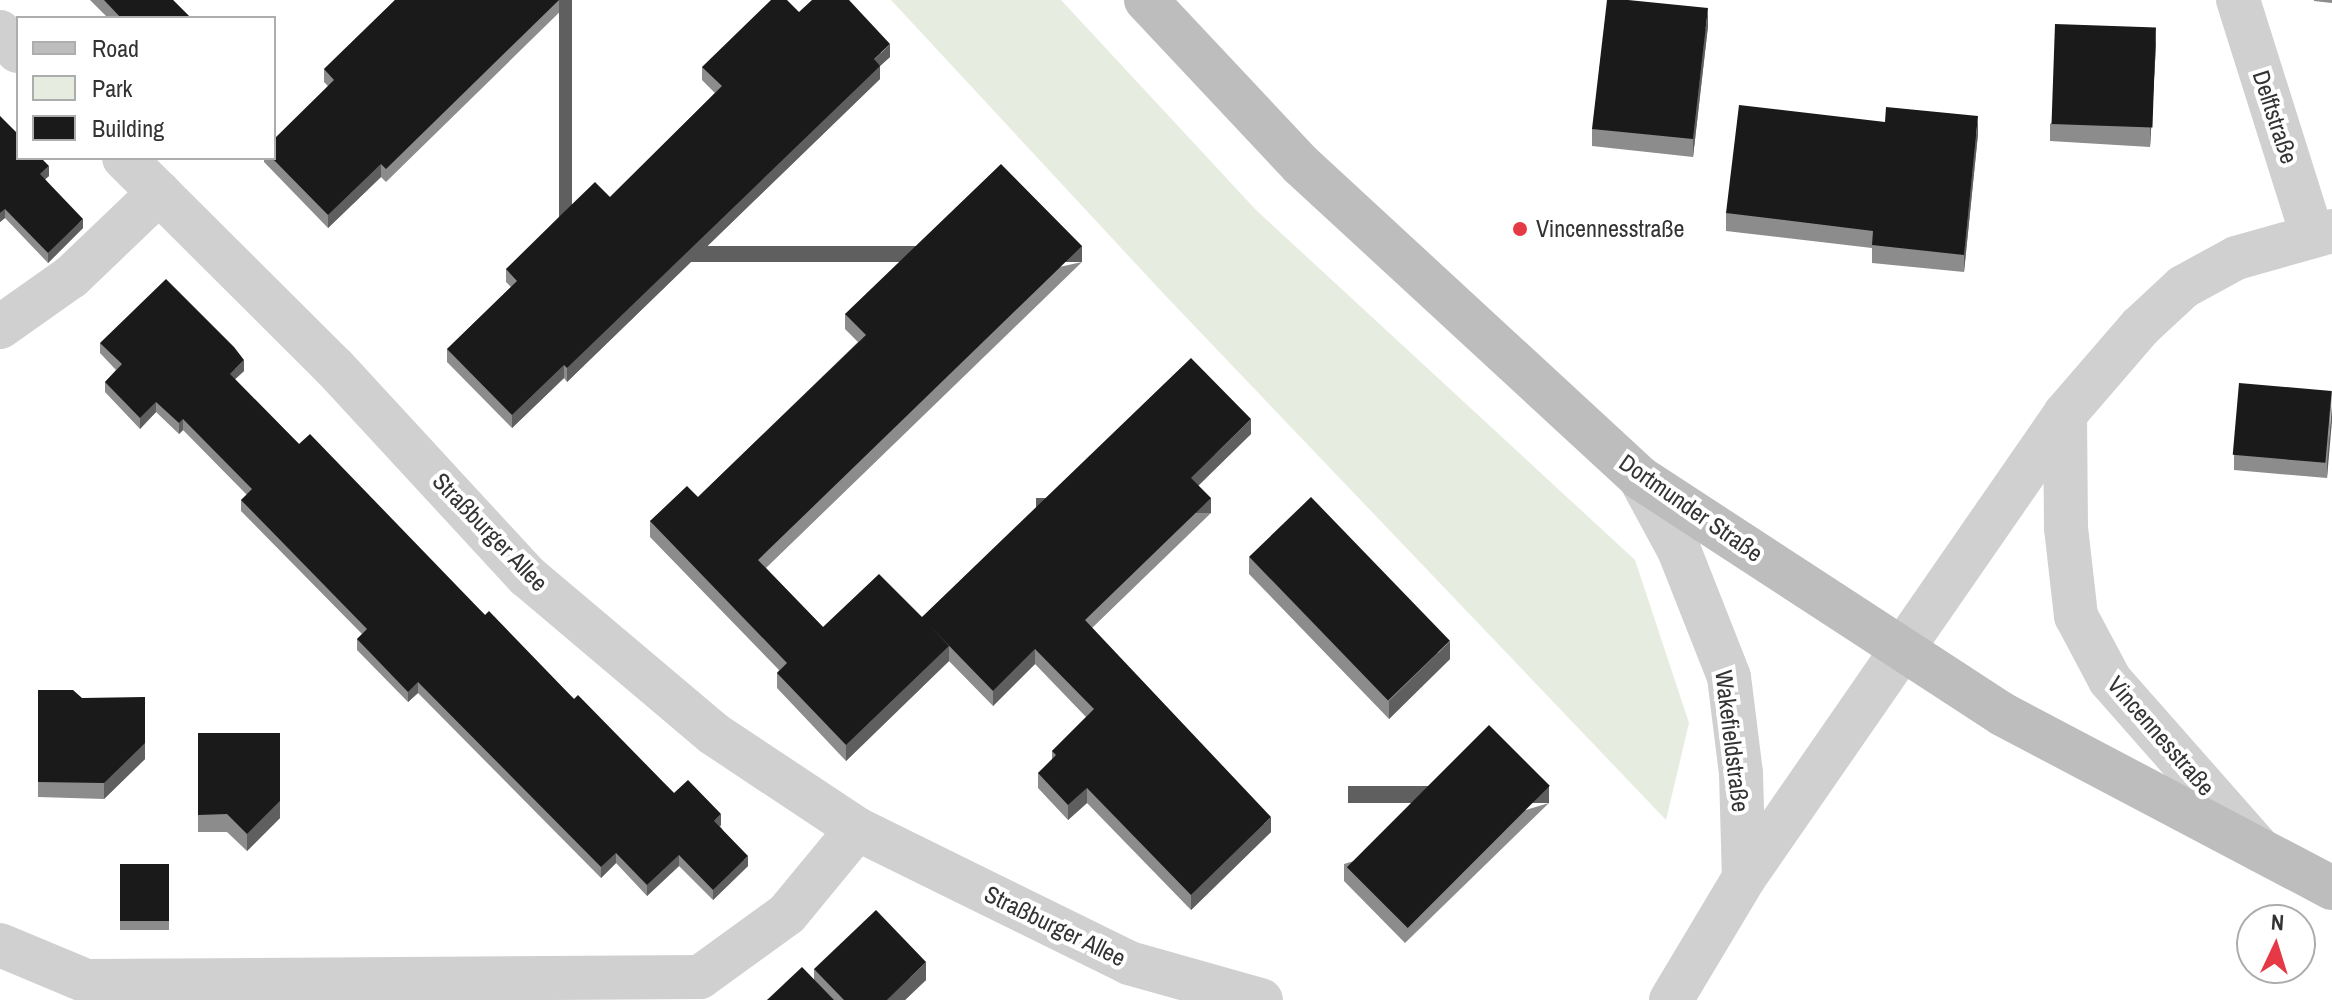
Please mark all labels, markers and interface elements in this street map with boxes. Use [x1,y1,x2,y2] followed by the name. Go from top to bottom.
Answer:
[16,16,276,160] legend
[92,32,139,64] text: Road
[2246,67,2304,167] street label: Delftstraße
[92,72,132,104] text: Park
[92,112,164,144] text: Building
[1536,215,1684,243] place label: Vincennesstraße
[1511,220,1529,238] marker: Vincennesstraße
[1614,448,1768,568] street label: Dortmunder Straße
[426,467,554,597] street label: Straßburger Allee
[1709,668,1755,814] street label: Wakefieldstraße
[2101,671,2221,801] street label: Vincennesstraße
[979,879,1131,973] street label: Straßburger Allee
[2236,904,2316,984] north arrow
[2270,907,2285,937] text: N

